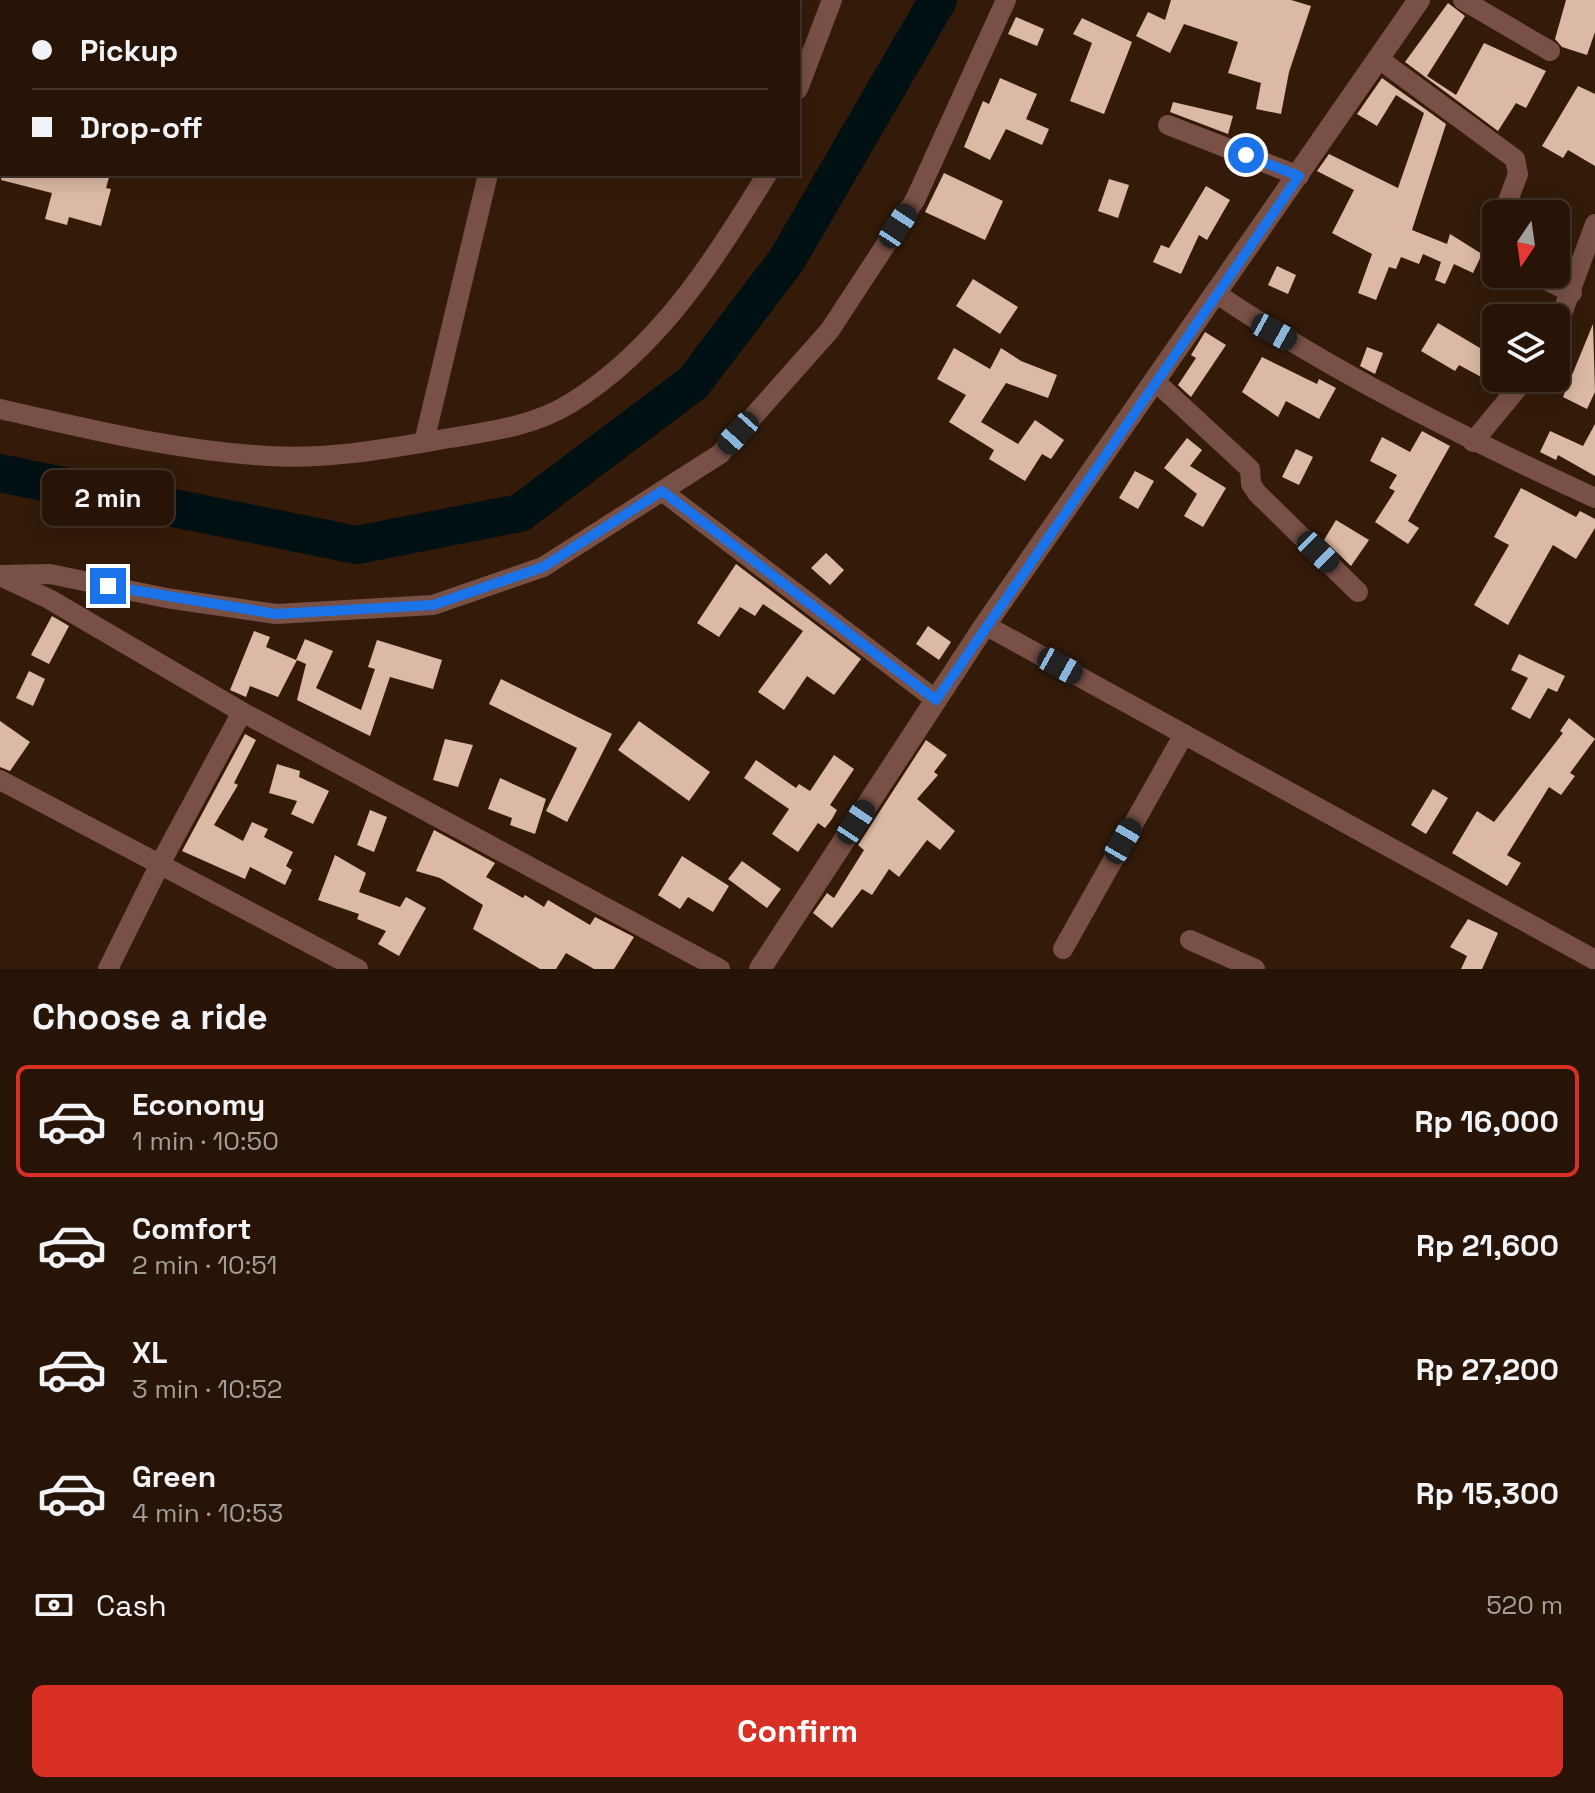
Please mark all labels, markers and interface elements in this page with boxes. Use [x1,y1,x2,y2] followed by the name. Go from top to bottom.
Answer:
[80,31,178,70] text: Pickup
[80,108,203,147] text: Drop-off
[1228,137,1264,173] route start
[875,199,921,253] car
[1482,200,1570,288] north arrow
[1482,200,1570,392] map controls
[1482,304,1570,392] button: layers
[1247,310,1301,354] car
[713,407,763,459] car
[42,470,174,526] callout: 2 min
[74,481,142,515] text: 2 min
[1292,527,1344,577] car
[90,568,126,604] route end
[1033,644,1087,688] car
[833,795,879,849] car
[1101,814,1145,868] car
[32,994,268,1040] text: Choose a ride
[36,1085,108,1157] icon: car
[132,1085,265,1124] text: Economy
[1414,1102,1559,1141] text: Rp 16,000
[132,1124,279,1158] text: 1 min · 10:50
[36,1209,108,1281] icon: car
[132,1209,251,1248] text: Comfort
[1416,1226,1559,1265] text: Rp 21,600
[132,1248,277,1282] text: 2 min · 10:51
[36,1333,108,1405] icon: car
[132,1333,168,1372] text: XL
[1416,1350,1559,1389] text: Rp 27,200
[132,1372,282,1406] text: 3 min · 10:52
[36,1457,108,1529] icon: car
[132,1457,216,1496] text: Green
[1416,1474,1559,1513] text: Rp 15,300
[132,1496,283,1530] text: 4 min · 10:53
[32,1583,76,1627] icon: cash
[96,1586,167,1625] text: Cash
[1486,1588,1563,1622] text: 520 m
[32,1685,1563,1777] button: Confirm

